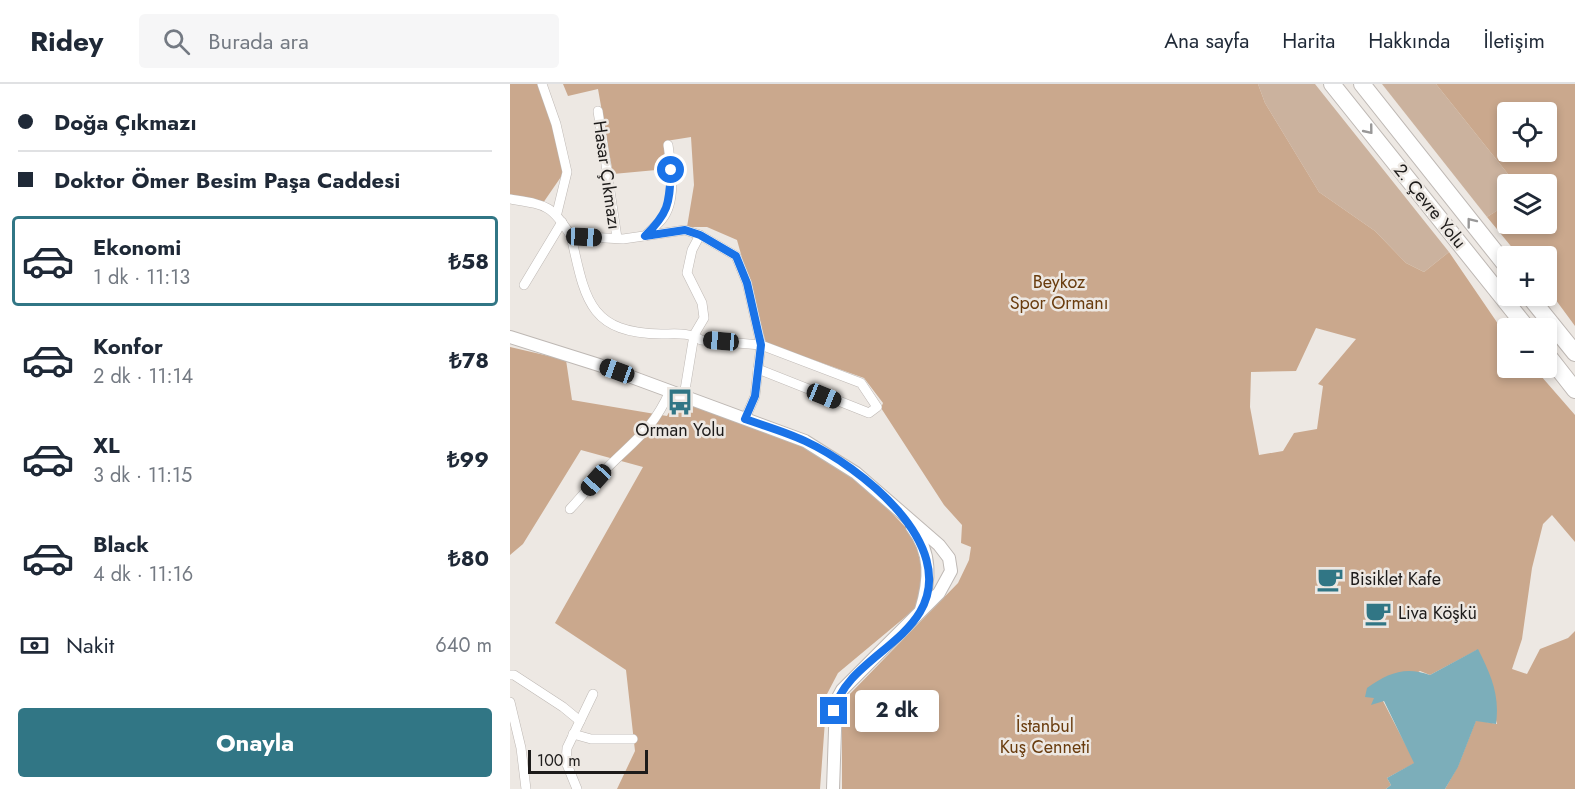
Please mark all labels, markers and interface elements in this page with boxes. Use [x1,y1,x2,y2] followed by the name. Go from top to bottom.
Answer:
[139,14,559,68] search box
[30,21,103,62] text: Ridey
[160,25,193,58] icon: search
[208,25,309,57] text: Burada ara
[1164,26,1249,56] text: Ana sayfa
[1282,26,1335,56] text: Harita
[1368,26,1450,56] text: Hakkında
[1483,26,1545,56] text: İletişim
[1497,102,1557,378] map controls
[1497,102,1557,162] button: locate
[54,106,197,138] text: Doğa Çıkmazı
[586,119,628,231] street label: Hasar Çıkmazı
[1362,123,1373,134] one-way arrow
[657,156,684,183] route start
[1388,158,1472,254] street label: 2. Çevre Yolu
[54,164,400,196] text: Doktor Ömer Besim Paşa Caddesi
[1497,174,1557,234] button: layers
[1468,217,1479,228] one-way arrow
[566,227,602,247] car
[93,231,181,263] text: Ekonomi
[21,234,75,288] icon: car
[448,245,489,277] text: ₺58
[1497,246,1557,306] button: +
[93,263,190,292] text: 1 dk · 11:13
[1010,269,1108,316] park label: Beykoz Spor Ormanı
[1497,318,1557,378] button: −
[93,330,163,362] text: Konfor
[702,330,740,352] car
[21,333,75,387] icon: car
[449,344,489,376] text: ₺78
[597,356,637,386] car
[93,362,193,391] text: 2 dk · 11:14
[804,381,844,411] car
[665,387,695,417] bus stop icon: Orman Yolu
[635,417,725,443] place label: Orman Yolu
[93,429,120,461] text: XL
[21,432,75,486] icon: car
[447,443,489,475] text: ₺99
[93,461,192,490] text: 3 dk · 11:15
[577,461,615,499] car
[93,528,149,560] text: Black
[21,531,75,585] icon: car
[448,542,489,574] text: ₺80
[93,560,193,589] text: 4 dk · 11:16
[1315,564,1345,594] cafe icon: Bisiklet Kafe
[1350,566,1441,592] place label: Bisiklet Kafe
[1363,598,1393,628] cafe icon: Liva Köşkü
[1398,600,1477,626] place label: Liva Köşkü
[18,629,51,662] icon: cash
[66,629,114,661] text: Nakit
[435,631,492,660] text: 640 m
[855,690,939,732] callout: 2 dk
[876,696,919,725] text: 2 dk
[820,697,847,724] route end
[18,708,492,777] button: Onayla
[1000,713,1090,760] park label: İstanbul Kuş Cenneti
[528,747,648,774] scale bar
[537,749,581,772] text: 100 m

